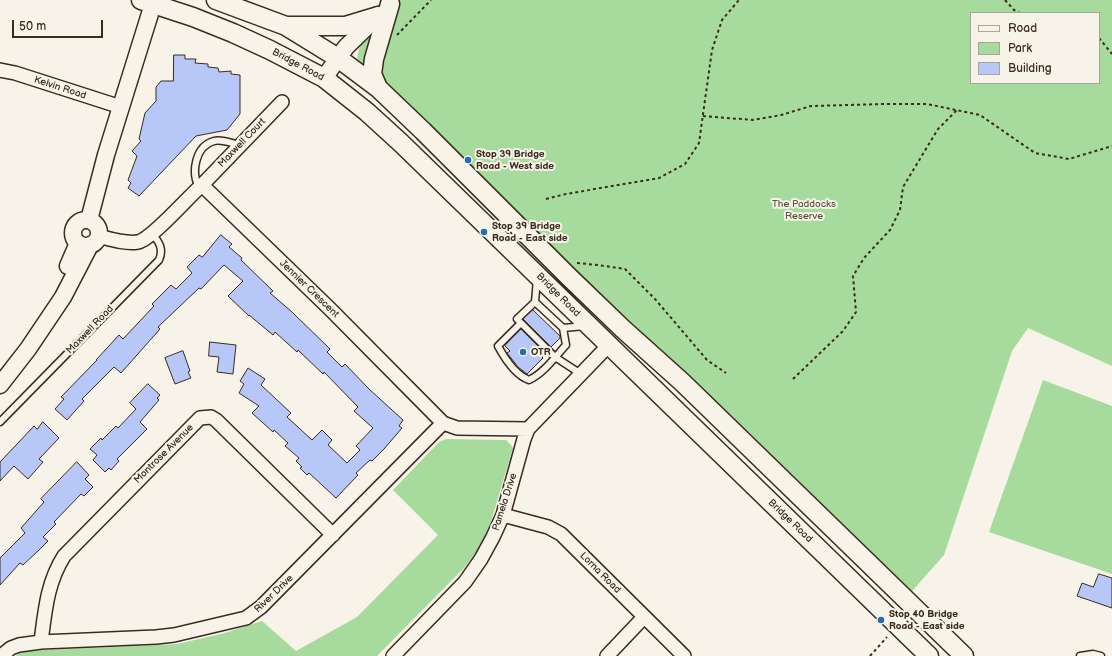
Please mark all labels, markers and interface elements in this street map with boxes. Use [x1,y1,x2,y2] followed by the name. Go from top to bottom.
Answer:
[14,12,105,38] scale bar
[970,12,1100,84] legend
[19,19,46,34] text: 50 m
[1008,21,1037,36] text: Road
[1008,41,1032,56] text: Park
[270,46,326,84] street label: Bridge Road
[1008,61,1052,76] text: Building
[32,74,88,102] street label: Kelvin Road
[216,116,268,170] street label: Maxwell Court
[476,148,554,172] place label: Stop 39 Bridge Road - West side
[463,155,473,165] marker: Stop 39 Bridge Road - West side
[772,198,836,222] park label: The Paddocks Reserve
[492,220,568,244] place label: Stop 39 Bridge Road - East side
[479,227,489,237] marker: Stop 39 Bridge Road - East side
[277,258,341,320] street label: Jennier Crescent
[534,271,582,319] street label: Bridge Road
[64,303,116,357] street label: Maxwell Road
[531,346,551,358] place label: OTR
[518,347,528,357] marker: OTR
[132,422,196,486] street label: Montrose Avenue
[490,472,520,532] street label: Pamela Drive
[765,497,815,545] street label: Bridge Road
[577,550,623,596] street label: Lorna Road
[252,572,296,616] street label: River Drive
[889,608,965,632] place label: Stop 40 Bridge Road - East side
[876,615,886,625] marker: Stop 40 Bridge Road - East side

